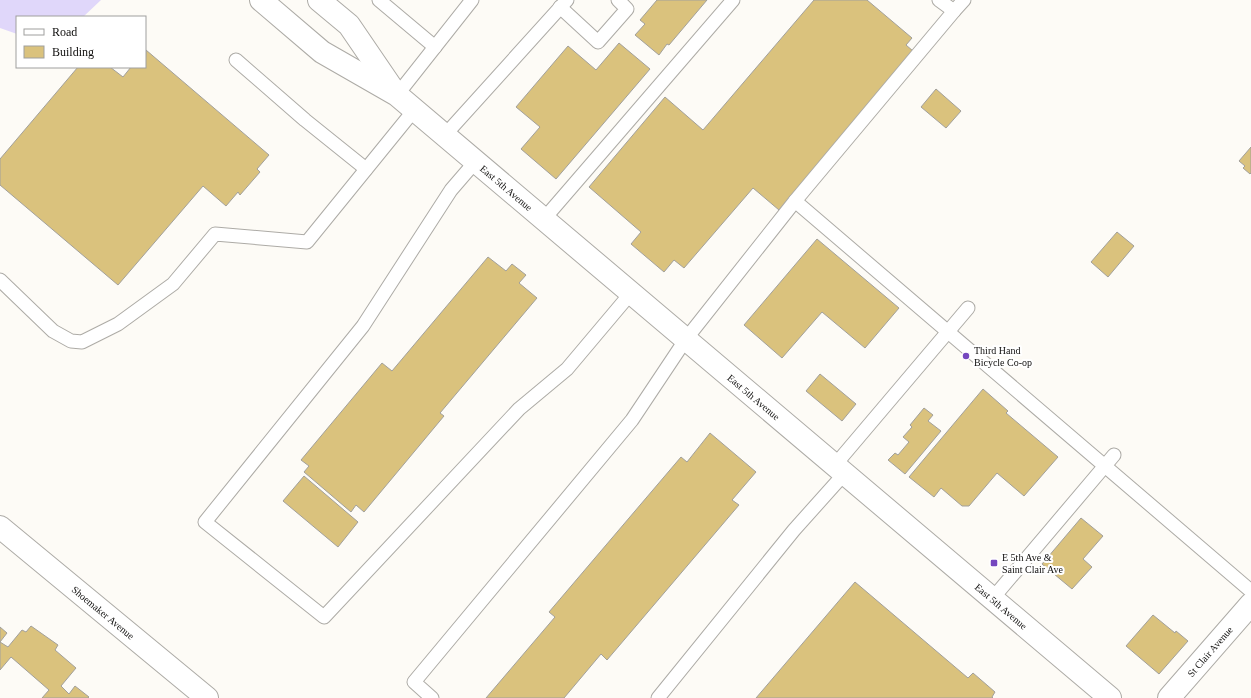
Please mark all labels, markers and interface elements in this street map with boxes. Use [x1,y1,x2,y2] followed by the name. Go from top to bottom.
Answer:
[16,16,146,68] legend
[52,25,77,39] text: Road
[52,45,94,59] text: Building
[478,162,535,213] street label: East 5th Avenue
[974,345,1032,368] place label: Third Hand Bicycle Co-op
[961,351,971,361] marker: Third Hand Bicycle Co-op
[726,372,783,422] street label: East 5th Avenue
[1002,552,1063,575] place label: E 5th Ave & Saint Clair Ave
[989,558,999,568] marker: E 5th Ave & Saint Clair Ave
[973,581,1030,632] street label: East 5th Avenue
[70,583,137,642] street label: Shoemaker Avenue
[1185,623,1235,679] street label: St Clair Avenue

